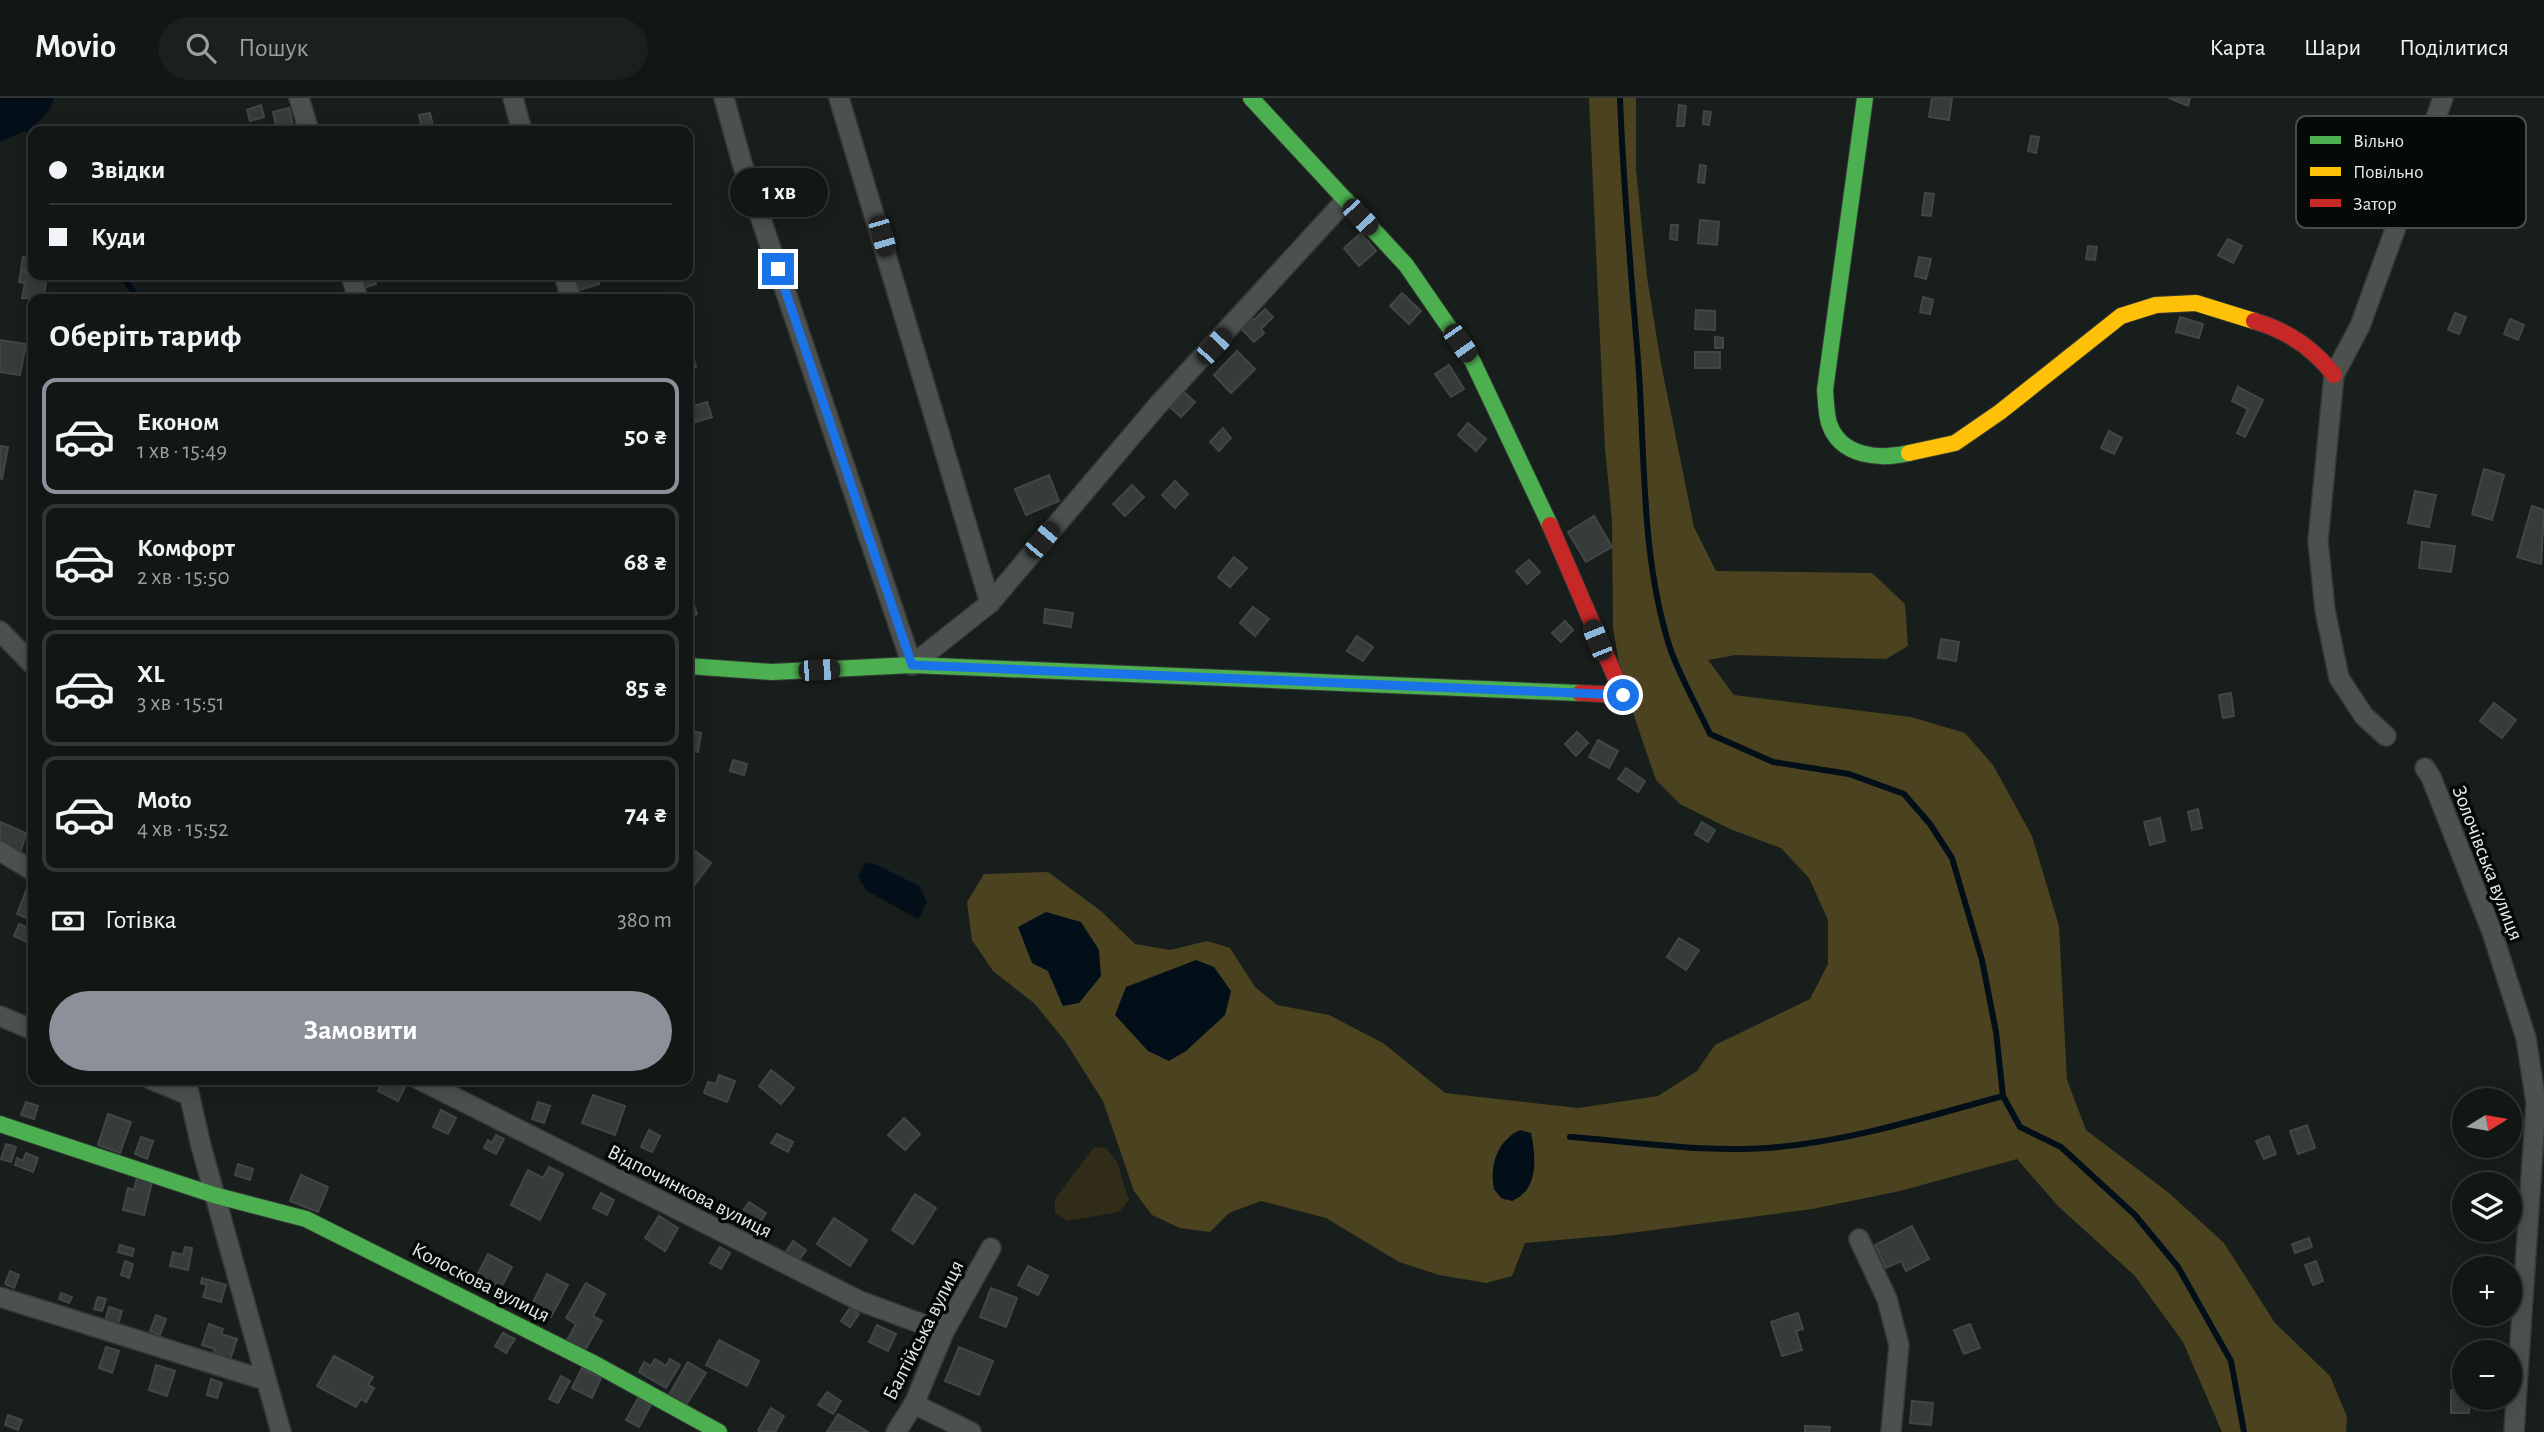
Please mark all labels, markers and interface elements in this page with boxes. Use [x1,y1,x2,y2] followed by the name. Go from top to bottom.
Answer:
[158,17,648,80] search box
[182,29,220,67] icon: search
[35,31,116,64] text: Movio
[238,35,308,61] text: Пошук
[2209,36,2266,60] text: Карта
[2304,36,2361,60] text: Шари
[2399,36,2509,60] text: Поділитися
[2296,116,2526,228] legend
[2353,132,2404,151] text: Вільно
[91,157,165,183] text: Звідки
[2353,163,2423,182] text: Повільно
[729,167,827,216] callout: 1 хв
[762,181,796,204] text: 1 хв
[1338,194,1383,240] car
[2353,195,2397,214] text: Затор
[867,213,898,259] car
[91,224,146,250] text: Куди
[762,253,794,285] route end
[49,320,241,352] text: Оберіть тариф
[1440,320,1481,366] car
[1192,323,1237,369] car
[53,405,116,468] icon: car
[137,409,219,435] text: Економ
[624,423,668,449] text: 50 ₴
[137,440,227,463] text: 1 хв · 15:49
[1021,517,1064,563] car
[53,531,116,594] icon: car
[137,535,235,561] text: Комфорт
[624,549,668,575] text: 68 ₴
[137,566,230,589] text: 2 хв · 15:50
[1580,617,1615,663] car
[53,657,116,720] icon: car
[798,658,841,682] car
[137,661,164,687] text: XL
[625,675,668,701] text: 85 ₴
[1607,679,1639,711] route start
[137,692,224,715] text: 3 хв · 15:51
[53,783,116,846] icon: car
[2448,783,2527,943] street label: Золочівська вулиця
[137,787,192,813] text: Moto
[625,801,668,827] text: 74 ₴
[137,818,228,841] text: 4 хв · 15:52
[49,902,87,940] icon: cash
[105,907,177,933] text: Готівка
[617,909,672,932] text: 380 m
[49,991,672,1071] button: Замовити
[2452,1088,2522,1158] north arrow
[2452,1088,2522,1410] map controls
[604,1141,775,1242] street label: Відпочинкова вулиця
[2452,1172,2522,1242] button: layers
[408,1239,553,1326] street label: Колоскова вулиця
[2452,1256,2522,1326] button: +
[879,1257,968,1404] street label: Балтійська вулиця
[2452,1340,2522,1410] button: −

